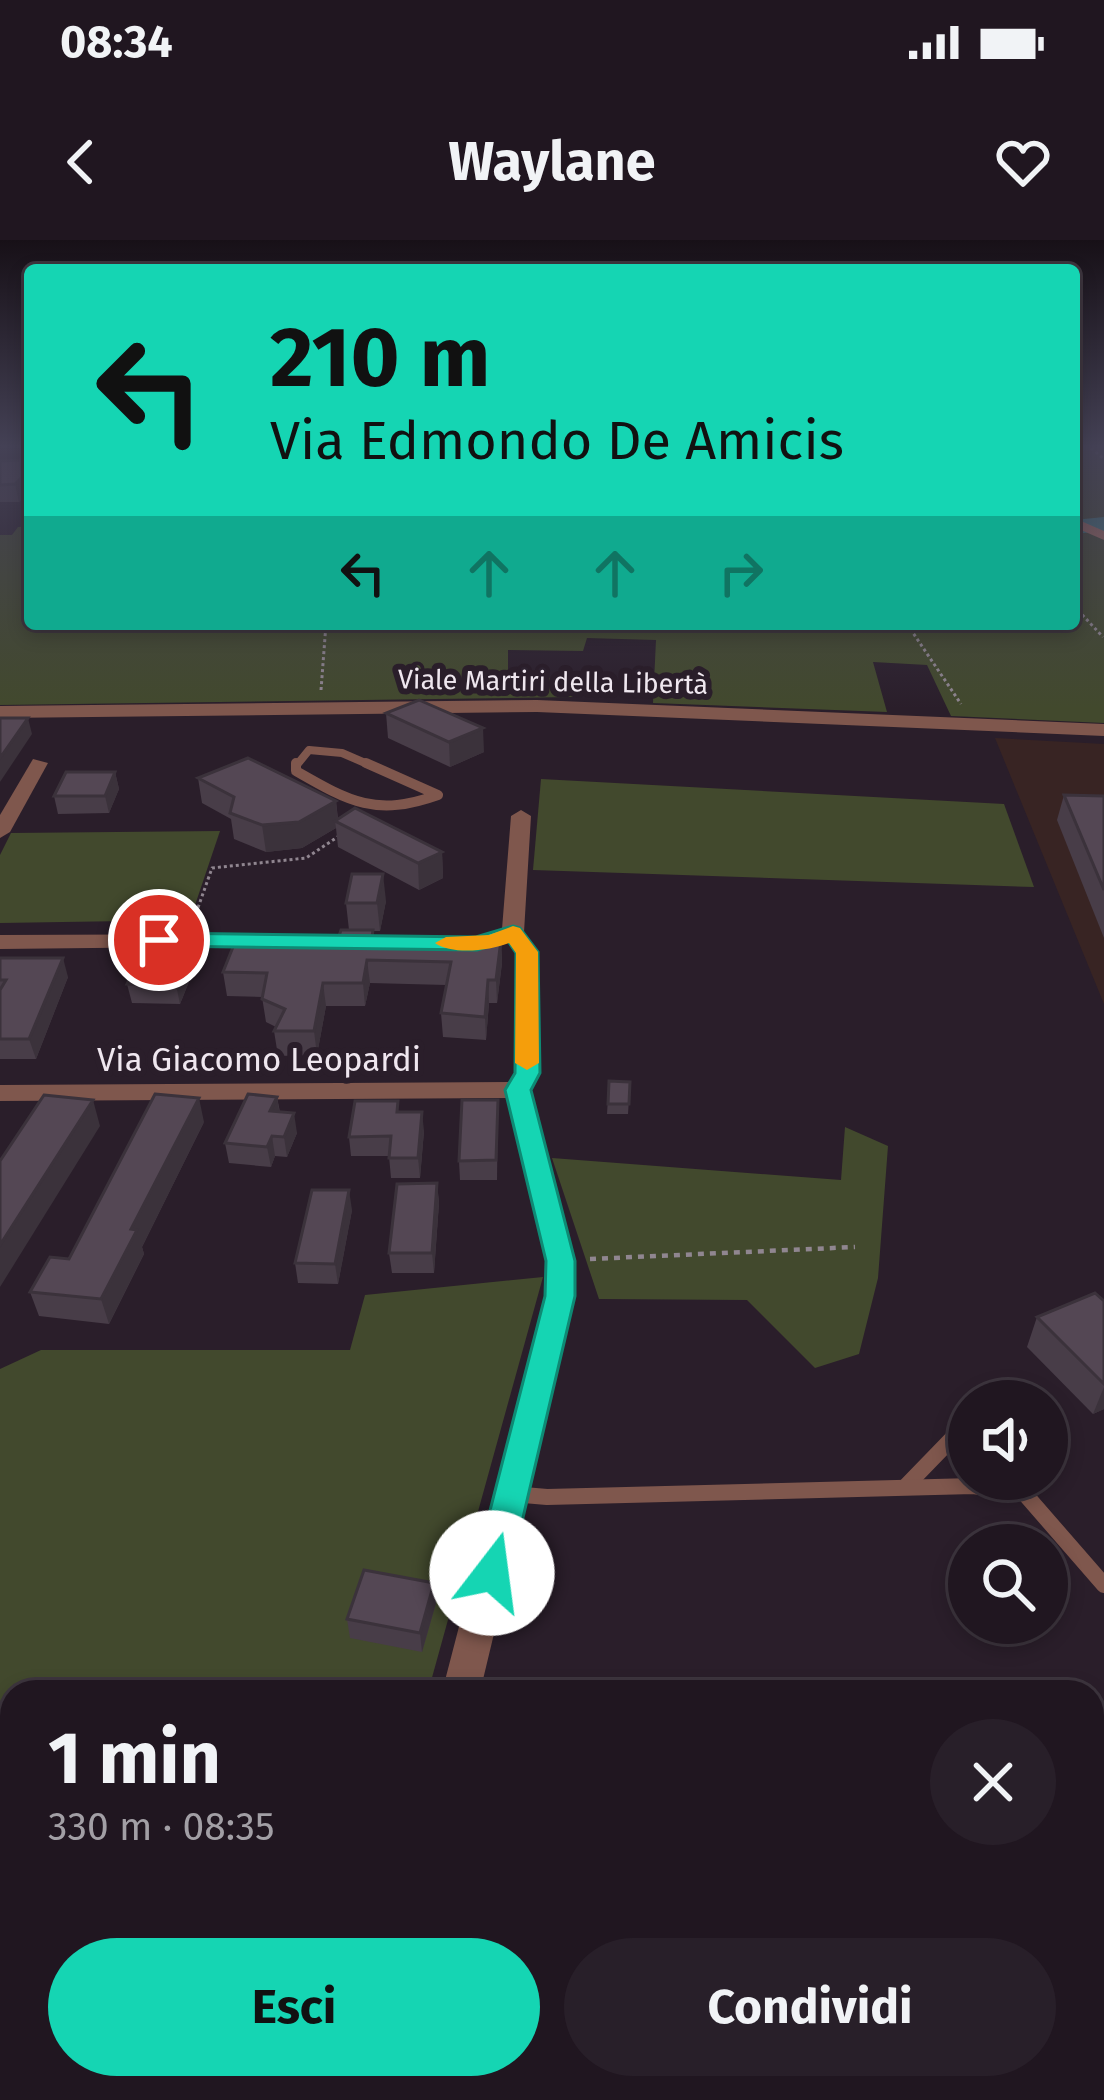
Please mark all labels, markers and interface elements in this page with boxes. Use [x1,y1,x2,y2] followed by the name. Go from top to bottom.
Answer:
[60,15,173,69] text: 08:34
[48,129,114,195] icon: back
[990,129,1056,195] icon: heart
[448,130,656,194] text: Waylane
[270,307,491,408] text: 210 m
[72,312,228,468] icon: left
[270,409,844,473] text: Via Edmondo De Amicis
[330,540,396,606] icon: left
[456,540,522,606] icon: ahead
[582,540,648,606] icon: ahead
[708,540,774,606] icon: right
[398,663,708,701] street label: Viale Martiri della Libertà
[108,889,210,991] pin
[126,907,192,973] icon: arrive
[97,1040,421,1080] street label: Via Giacomo Leopardi
[948,1380,1068,1644] map controls
[948,1380,1068,1500] button: sound
[429,1510,555,1636] position arrow
[948,1524,1068,1644] button: search
[48,1716,221,1802] text: 1 min
[930,1719,1056,1845] button: close
[48,1804,274,1850] text: 330 m · 08:35
[48,1938,540,2076] button: Esci
[564,1938,1056,2076] button: Condividi

